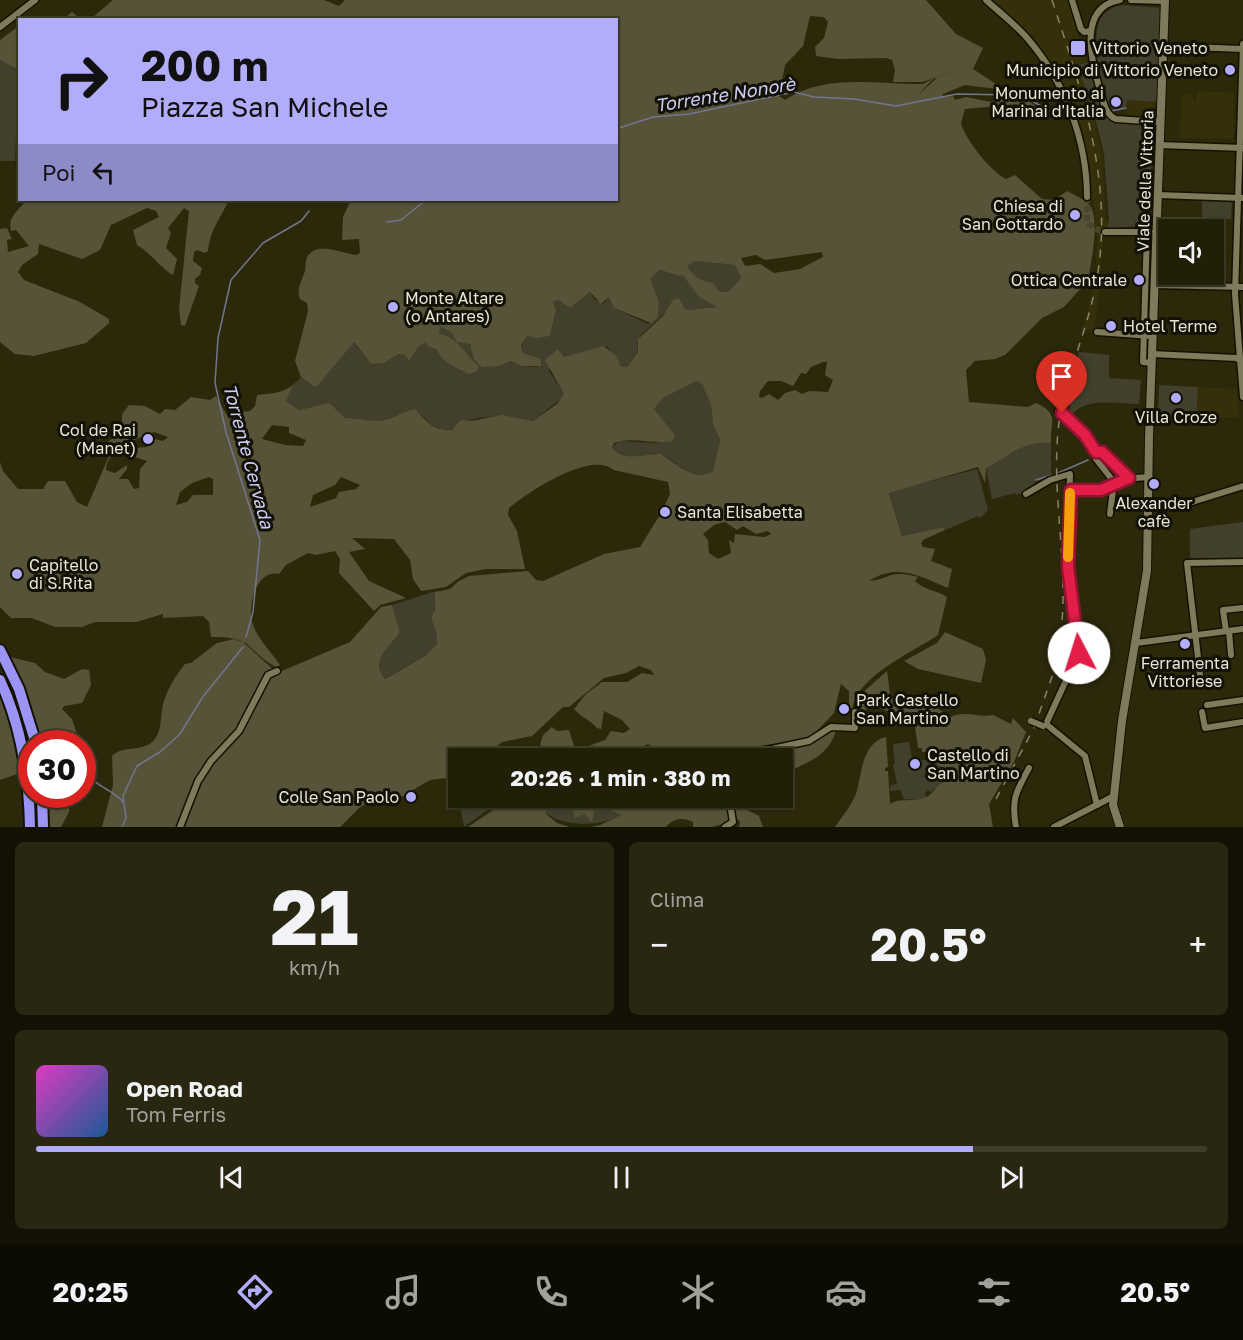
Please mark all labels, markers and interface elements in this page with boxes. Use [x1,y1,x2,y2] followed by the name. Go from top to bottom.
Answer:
[1092,38,1208,58] place label: Vittorio Veneto
[1069,39,1087,57] marker: Vittorio Veneto
[141,40,268,90] text: 200 m
[42,42,120,120] icon: right
[1006,60,1218,80] place label: Municipio di Vittorio Veneto
[1223,63,1237,77] marker: Municipio di Vittorio Veneto
[653,72,798,116] water label: Torrente Nonorè
[991,83,1104,121] place label: Monumento ai Marinai d'Italia
[141,91,388,123] text: Piazza San Michele
[1109,95,1123,109] marker: Monumento ai Marinai d'Italia
[1133,110,1157,252] street label: Viale della Vittoria
[87,156,120,189] icon: left
[42,159,75,186] text: Poi
[962,196,1063,234] place label: Chiesa di San Gottardo
[1068,208,1082,222] marker: Chiesa di San Gottardo
[1158,219,1224,285] map controls
[1158,219,1224,285] button: sound
[1011,270,1127,290] place label: Ottica Centrale
[1132,273,1146,287] marker: Ottica Centrale
[405,288,504,326] place label: Monte Altare (o Antares)
[386,300,400,314] marker: Monte Altare (o Antares)
[1123,316,1217,336] place label: Hotel Terme
[1104,319,1118,333] marker: Hotel Terme
[1036,351,1087,413] pin
[1045,360,1078,393] icon: arrive
[219,381,279,532] water label: Torrente Cervada
[1169,391,1183,405] marker: Villa Croze
[1135,407,1217,427] place label: Villa Croze
[59,420,136,458] place label: Col de Rai (Manet)
[141,432,155,446] marker: Col de Rai (Manet)
[1147,477,1161,491] marker: Alexander cafè
[1115,493,1193,531] place label: Alexander cafè
[677,502,803,522] place label: Santa Elisabetta
[658,505,672,519] marker: Santa Elisabetta
[29,555,98,593] place label: Capitello di S.Rita
[10,567,24,581] marker: Capitello di S.Rita
[1047,621,1111,685] position arrow
[1178,637,1192,651] marker: Ferramenta Vittoriese
[1141,653,1229,691] place label: Ferramenta Vittoriese
[856,690,958,728] place label: Park Castello San Martino
[837,702,851,716] marker: Park Castello San Martino
[18,730,96,808] speed limit sign: 30
[927,745,1020,783] place label: Castello di San Martino
[908,757,922,771] marker: Castello di San Martino
[510,764,731,791] text: 20:26 · 1 min · 380 m
[279,787,399,807] place label: Colle San Paolo
[404,790,418,804] marker: Colle San Paolo
[271,869,358,962] text: 21
[650,887,704,911] text: Clima
[870,917,987,971] text: 20.5°
[650,925,668,964] text: −
[1189,925,1207,964] text: +
[289,955,340,979] text: km/h
[126,1075,243,1102] text: Open Road
[126,1102,226,1126] text: Tom Ferris
[215,1161,248,1194] icon: previous
[605,1161,638,1194] icon: pause
[995,1161,1028,1194] icon: next
[234,1271,276,1313] icon: directions
[382,1271,424,1313] icon: music
[530,1271,572,1313] icon: phone
[677,1271,719,1313] icon: climate
[825,1271,867,1313] icon: car
[973,1271,1015,1313] icon: filters
[53,1276,128,1308] text: 20:25
[1120,1276,1190,1308] text: 20.5°

